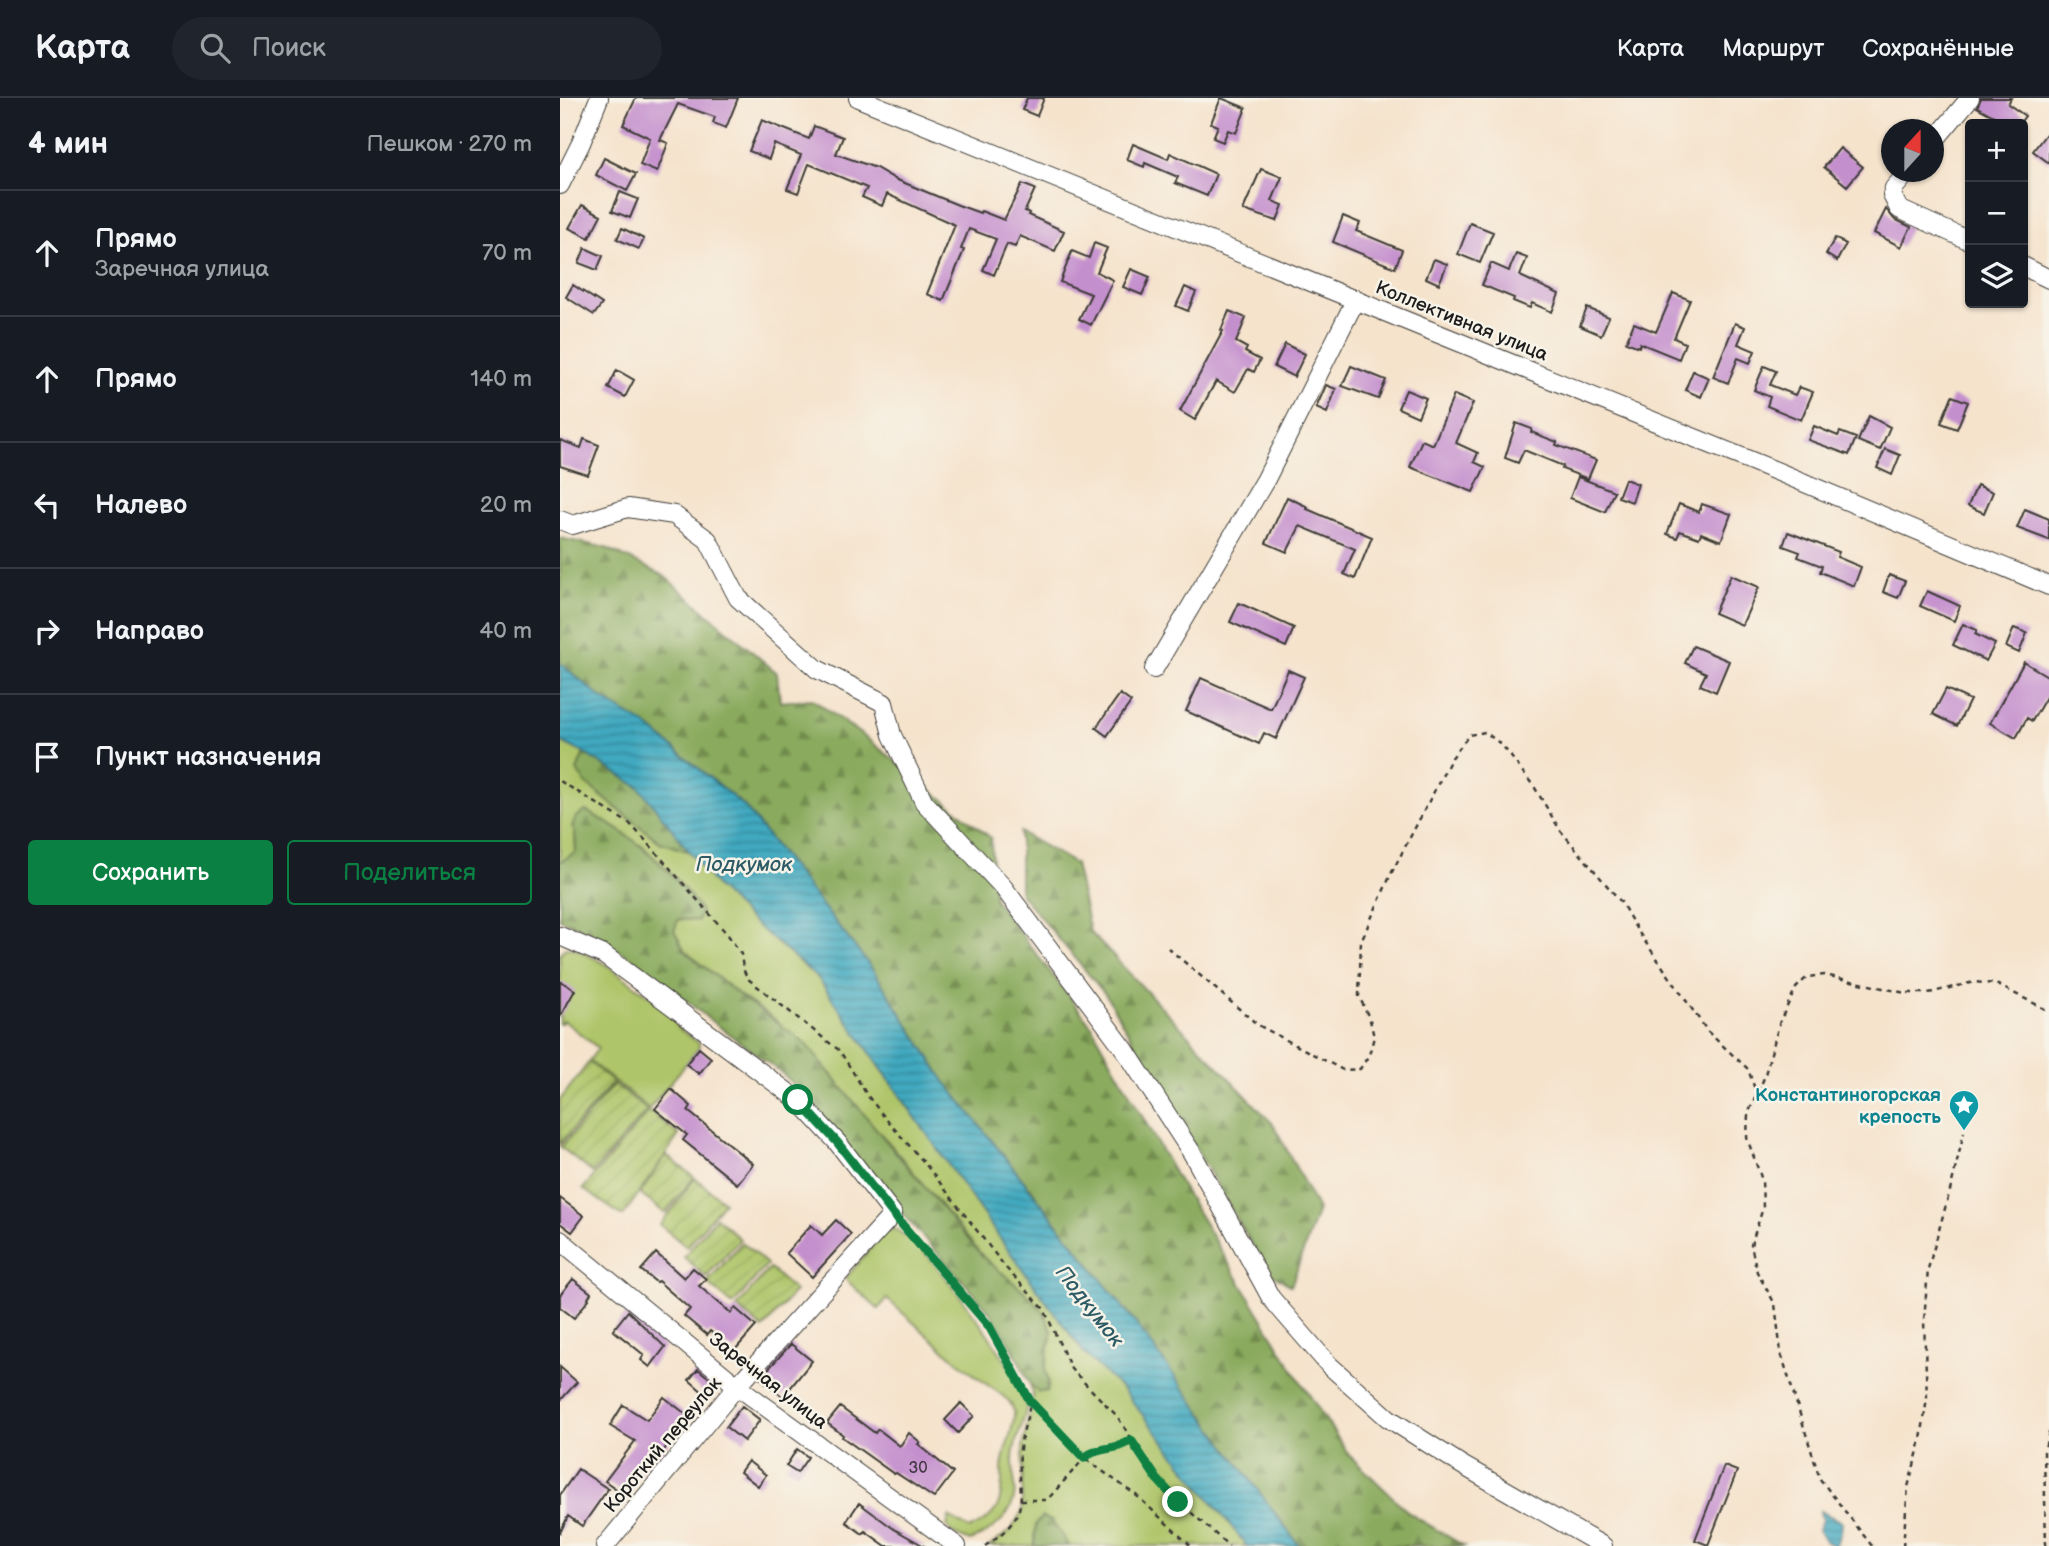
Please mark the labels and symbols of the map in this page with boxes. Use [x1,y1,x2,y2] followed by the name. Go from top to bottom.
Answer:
[1881,119,1944,182] north arrow
[1372,276,1551,366] street label: Коллективная улица
[696,852,793,877] water label: Подкумок
[782,1084,813,1115] route start
[1755,1084,1941,1129] place label: Константиногорская крепость
[1947,1088,1981,1132] place icon: Константиногорская крепость
[1050,1261,1130,1353] water label: Подкумок
[704,1328,832,1434] street label: Заречная улица
[600,1372,727,1518] street label: Короткий переулок
[908,1459,928,1478] house number: 30
[1162,1486,1193,1517] route end

